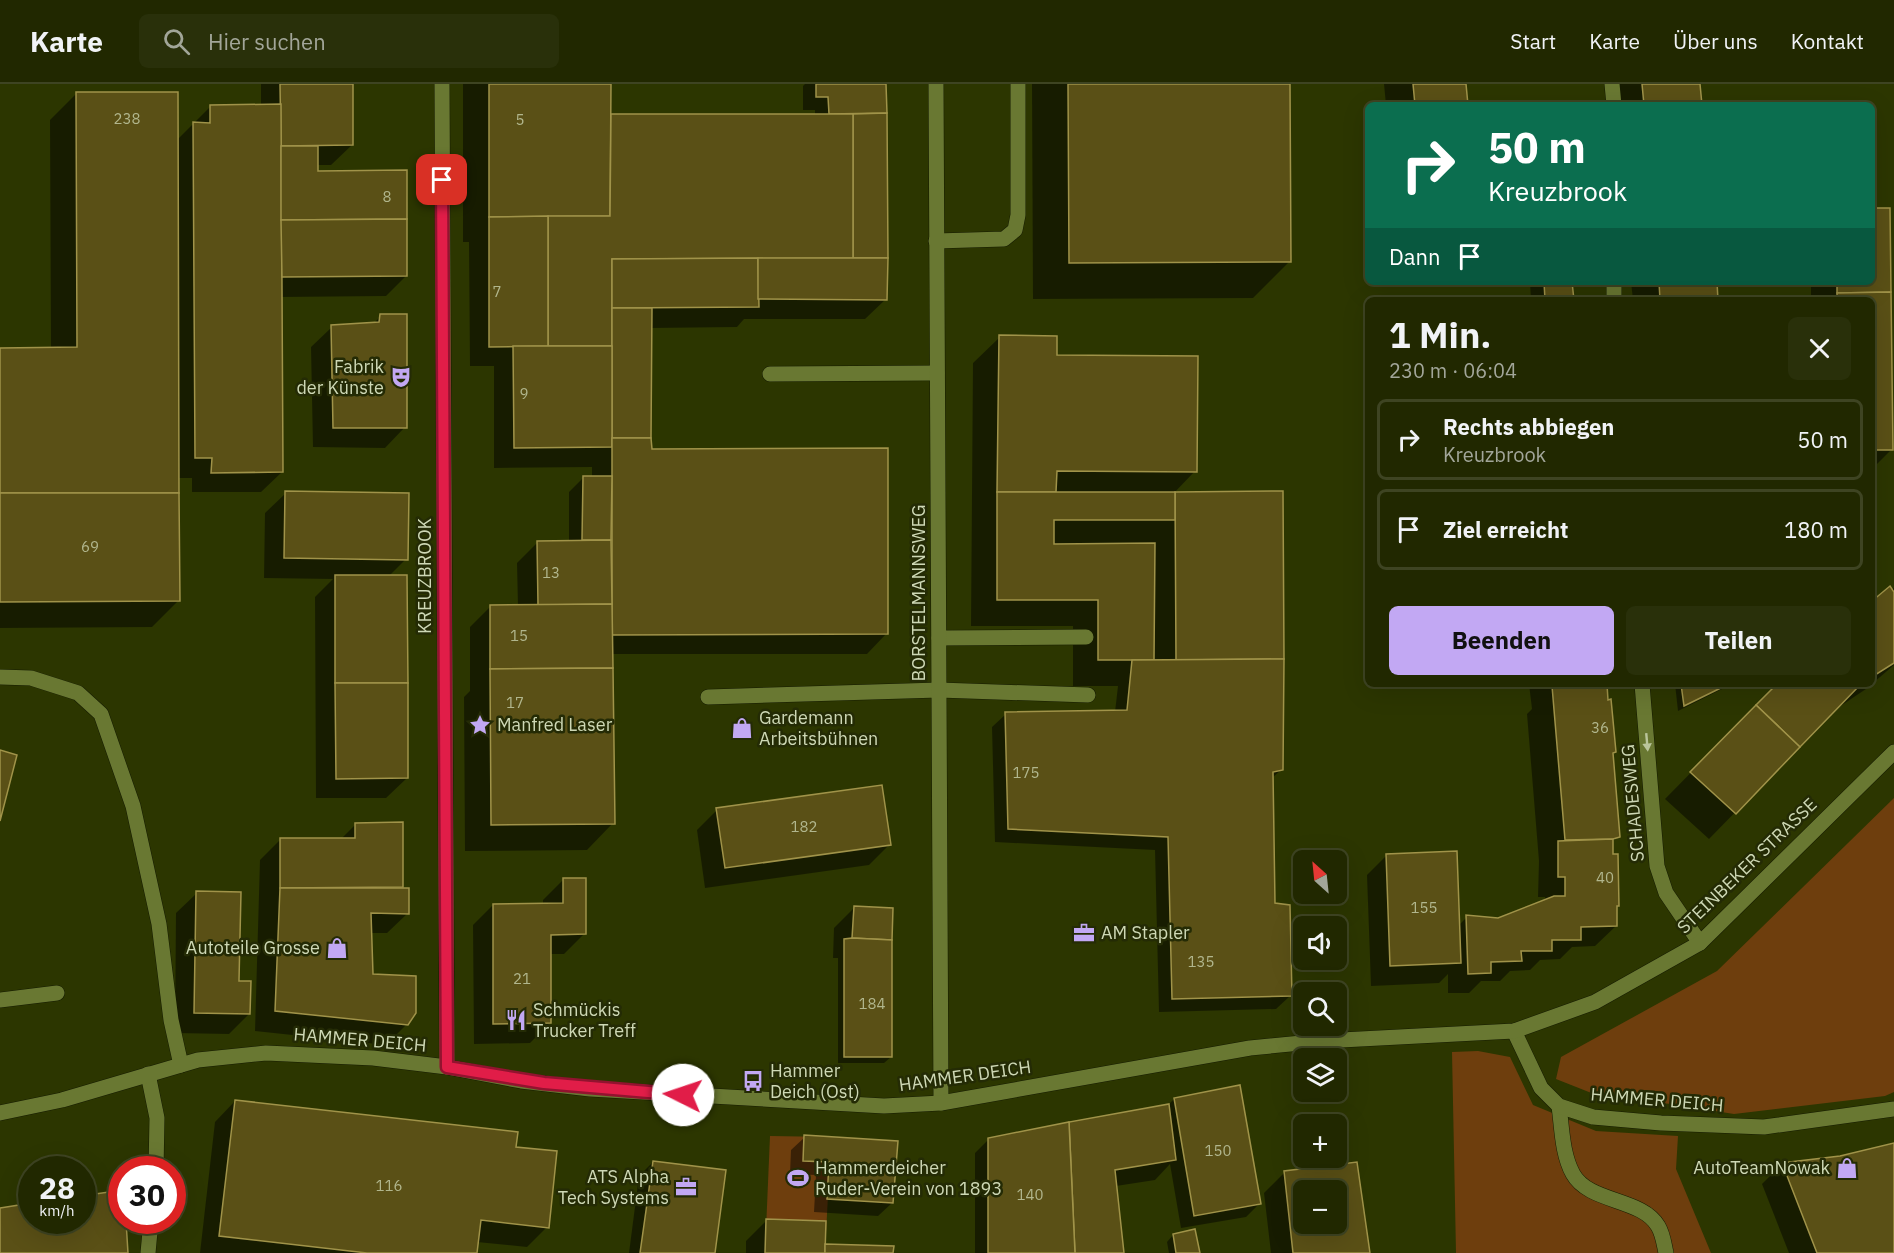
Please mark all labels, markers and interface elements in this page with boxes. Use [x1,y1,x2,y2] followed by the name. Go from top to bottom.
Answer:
[139,14,559,68] search box
[30,23,103,60] text: Karte
[160,25,193,58] icon: search
[208,27,326,56] text: Hier suchen
[1510,27,1556,55] text: Start
[1589,27,1640,55] text: Karte
[1673,27,1758,55] text: Über uns
[1791,27,1864,55] text: Kontakt
[113,109,141,128] house number: 238
[515,110,525,129] house number: 5
[1488,120,1586,175] text: 50 m
[1389,126,1467,204] icon: right
[416,154,467,205] pin
[425,163,458,196] icon: arrive
[1488,173,1627,208] text: Kreuzbrook
[382,187,392,206] house number: 8
[1453,240,1486,273] icon: arrive
[1389,242,1441,271] text: Dann
[492,282,502,301] house number: 7
[1389,311,1492,358] text: 1 Min.
[1788,317,1851,380] button: close
[296,355,384,399] place label: Fabrik der Künste
[1389,357,1517,384] text: 230 m · 06:04
[389,365,413,389] theatre icon: Fabrik der Künste
[519,384,529,403] house number: 9
[1443,412,1614,441] text: Rechts abbiegen
[1392,423,1425,456] icon: right
[1797,425,1848,454] text: 50 m
[1443,441,1546,468] text: Kreuzbrook
[907,504,930,682] street label: BORSTELMANNSWEG
[1392,513,1425,546] icon: arrive
[1443,515,1568,544] text: Ziel erreicht
[1784,515,1848,544] text: 180 m
[413,517,436,634] street label: KREUZBROOK
[81,537,99,556] house number: 69
[542,563,560,582] house number: 13
[1389,606,1614,675] button: Beenden
[1626,606,1851,675] button: Teilen
[510,626,528,645] house number: 15
[506,693,524,712] house number: 17
[759,706,878,750] place label: Gardemann Arbeitsbühnen
[468,713,492,737] place icon: Manfred Laser
[497,713,613,736] place label: Manfred Laser
[730,716,754,740] shop icon: Gardemann Arbeitsbühnen
[1591,718,1609,737] house number: 36
[1642,733,1652,752] one-way arrow
[1616,743,1649,863] street label: SCHADESWEG
[1012,763,1040,782] house number: 175
[1672,793,1821,938] street label: STEINBEKER STRASSE
[790,817,818,836] house number: 182
[1293,850,1347,904] north arrow
[1293,850,1347,1234] map controls
[1596,868,1614,887] house number: 40
[1410,898,1438,917] house number: 155
[1293,916,1347,970] button: sound
[1072,921,1096,945] office icon: AM Stapler
[1101,921,1190,944] place label: AM Stapler
[186,936,320,959] place label: Autoteile Grosse
[325,936,349,960] shop icon: Autoteile Grosse
[1187,952,1215,971] house number: 135
[513,969,531,988] house number: 21
[1293,982,1347,1036] button: search
[858,994,886,1013] house number: 184
[533,998,636,1042] place label: Schmückis Trucker Treff
[504,1008,528,1032] restaurant icon: Schmückis Trucker Treff
[293,1022,428,1057] street label: HAMMER DEICH
[1293,1048,1347,1102] button: layers
[897,1055,1033,1096] street label: HAMMER DEICH
[770,1059,860,1103] place label: Hammer Deich (Ost)
[651,1063,715,1127] position arrow
[741,1069,765,1093] bus stop icon: Hammer Deich (Ost)
[1590,1082,1725,1117] street label: HAMMER DEICH
[1293,1114,1347,1168] button: +
[1204,1141,1232,1160] house number: 150
[108,1156,186,1234] speed limit sign: 30
[815,1156,1002,1200] place label: Hammerdeicher Ruder-Verein von 1893
[1693,1156,1831,1179] place label: AutoTeamNowak
[1835,1156,1859,1180] shop icon: AutoTeamNowak
[558,1165,669,1209] place label: ATS Alpha Tech Systems
[786,1166,810,1190] sports icon: Hammerdeicher Ruder-Verein von 1893
[39,1168,75,1207] text: 28
[674,1175,698,1199] office icon: ATS Alpha Tech Systems
[375,1176,403,1195] house number: 116
[1293,1180,1347,1234] button: −
[1016,1185,1044,1204] house number: 140
[39,1201,75,1220] text: km/h

